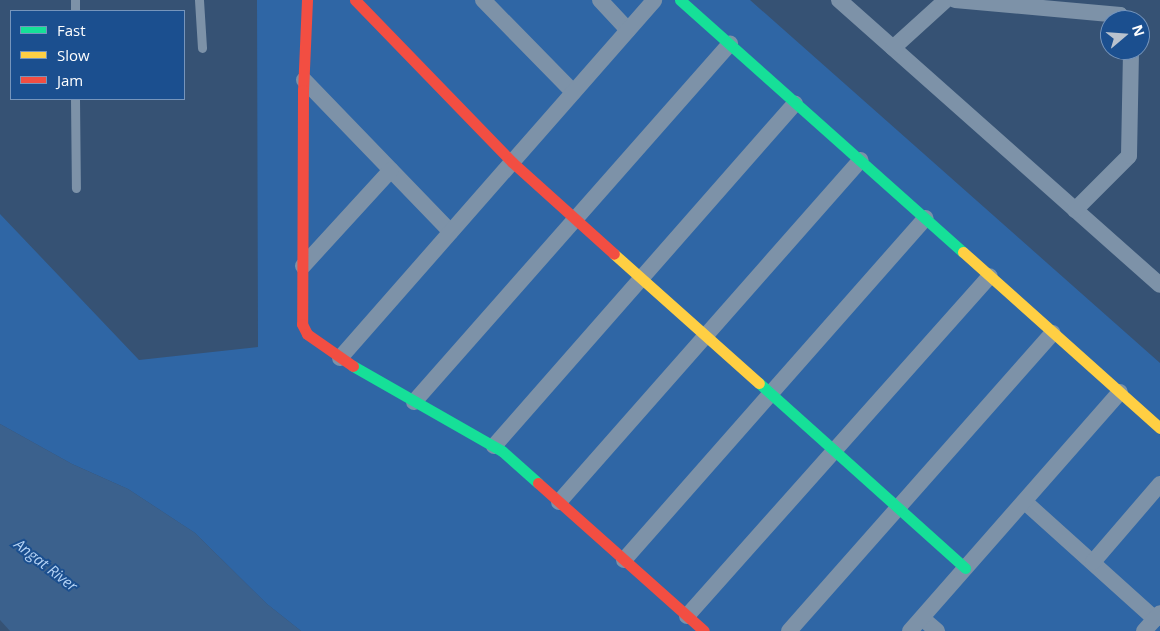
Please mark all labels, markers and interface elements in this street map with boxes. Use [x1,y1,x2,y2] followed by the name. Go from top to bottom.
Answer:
[10,10,185,100] legend
[1100,10,1150,60] north arrow
[57,20,86,40] text: Fast
[1128,22,1150,39] text: N
[57,45,90,65] text: Slow
[57,70,83,90] text: Jam
[11,535,81,595] water label: Angat River

